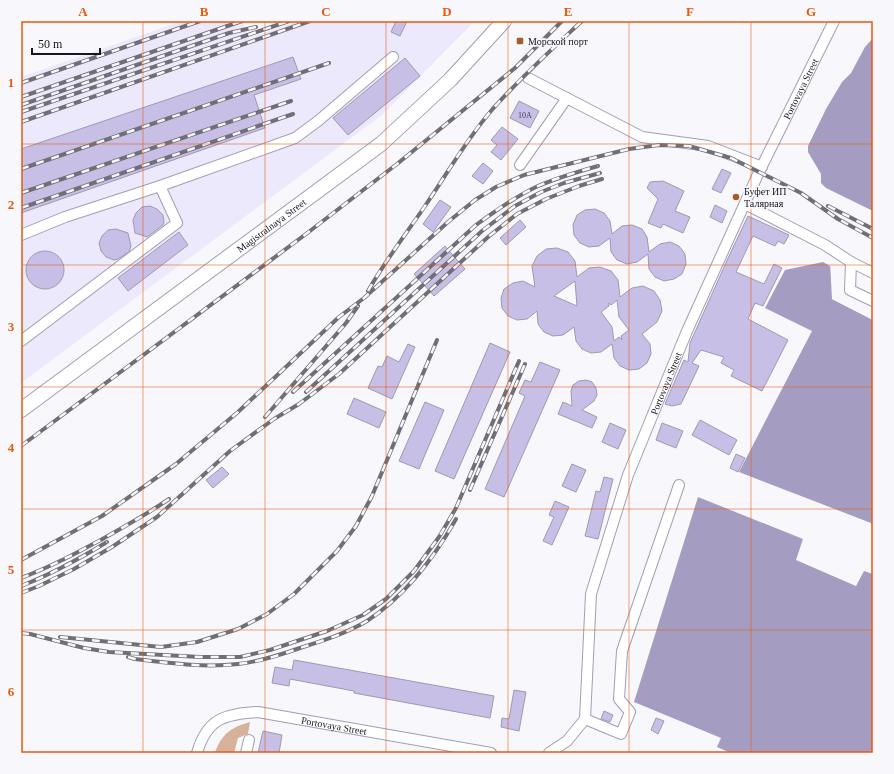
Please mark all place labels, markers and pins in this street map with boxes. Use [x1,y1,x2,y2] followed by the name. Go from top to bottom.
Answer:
[515,36,525,46] marker: Морской порт
[528,36,589,47] place label: Морской порт
[744,186,786,209] place label: Буфет ИП Талярная
[731,192,741,202] marker: Буфет ИП Талярная

